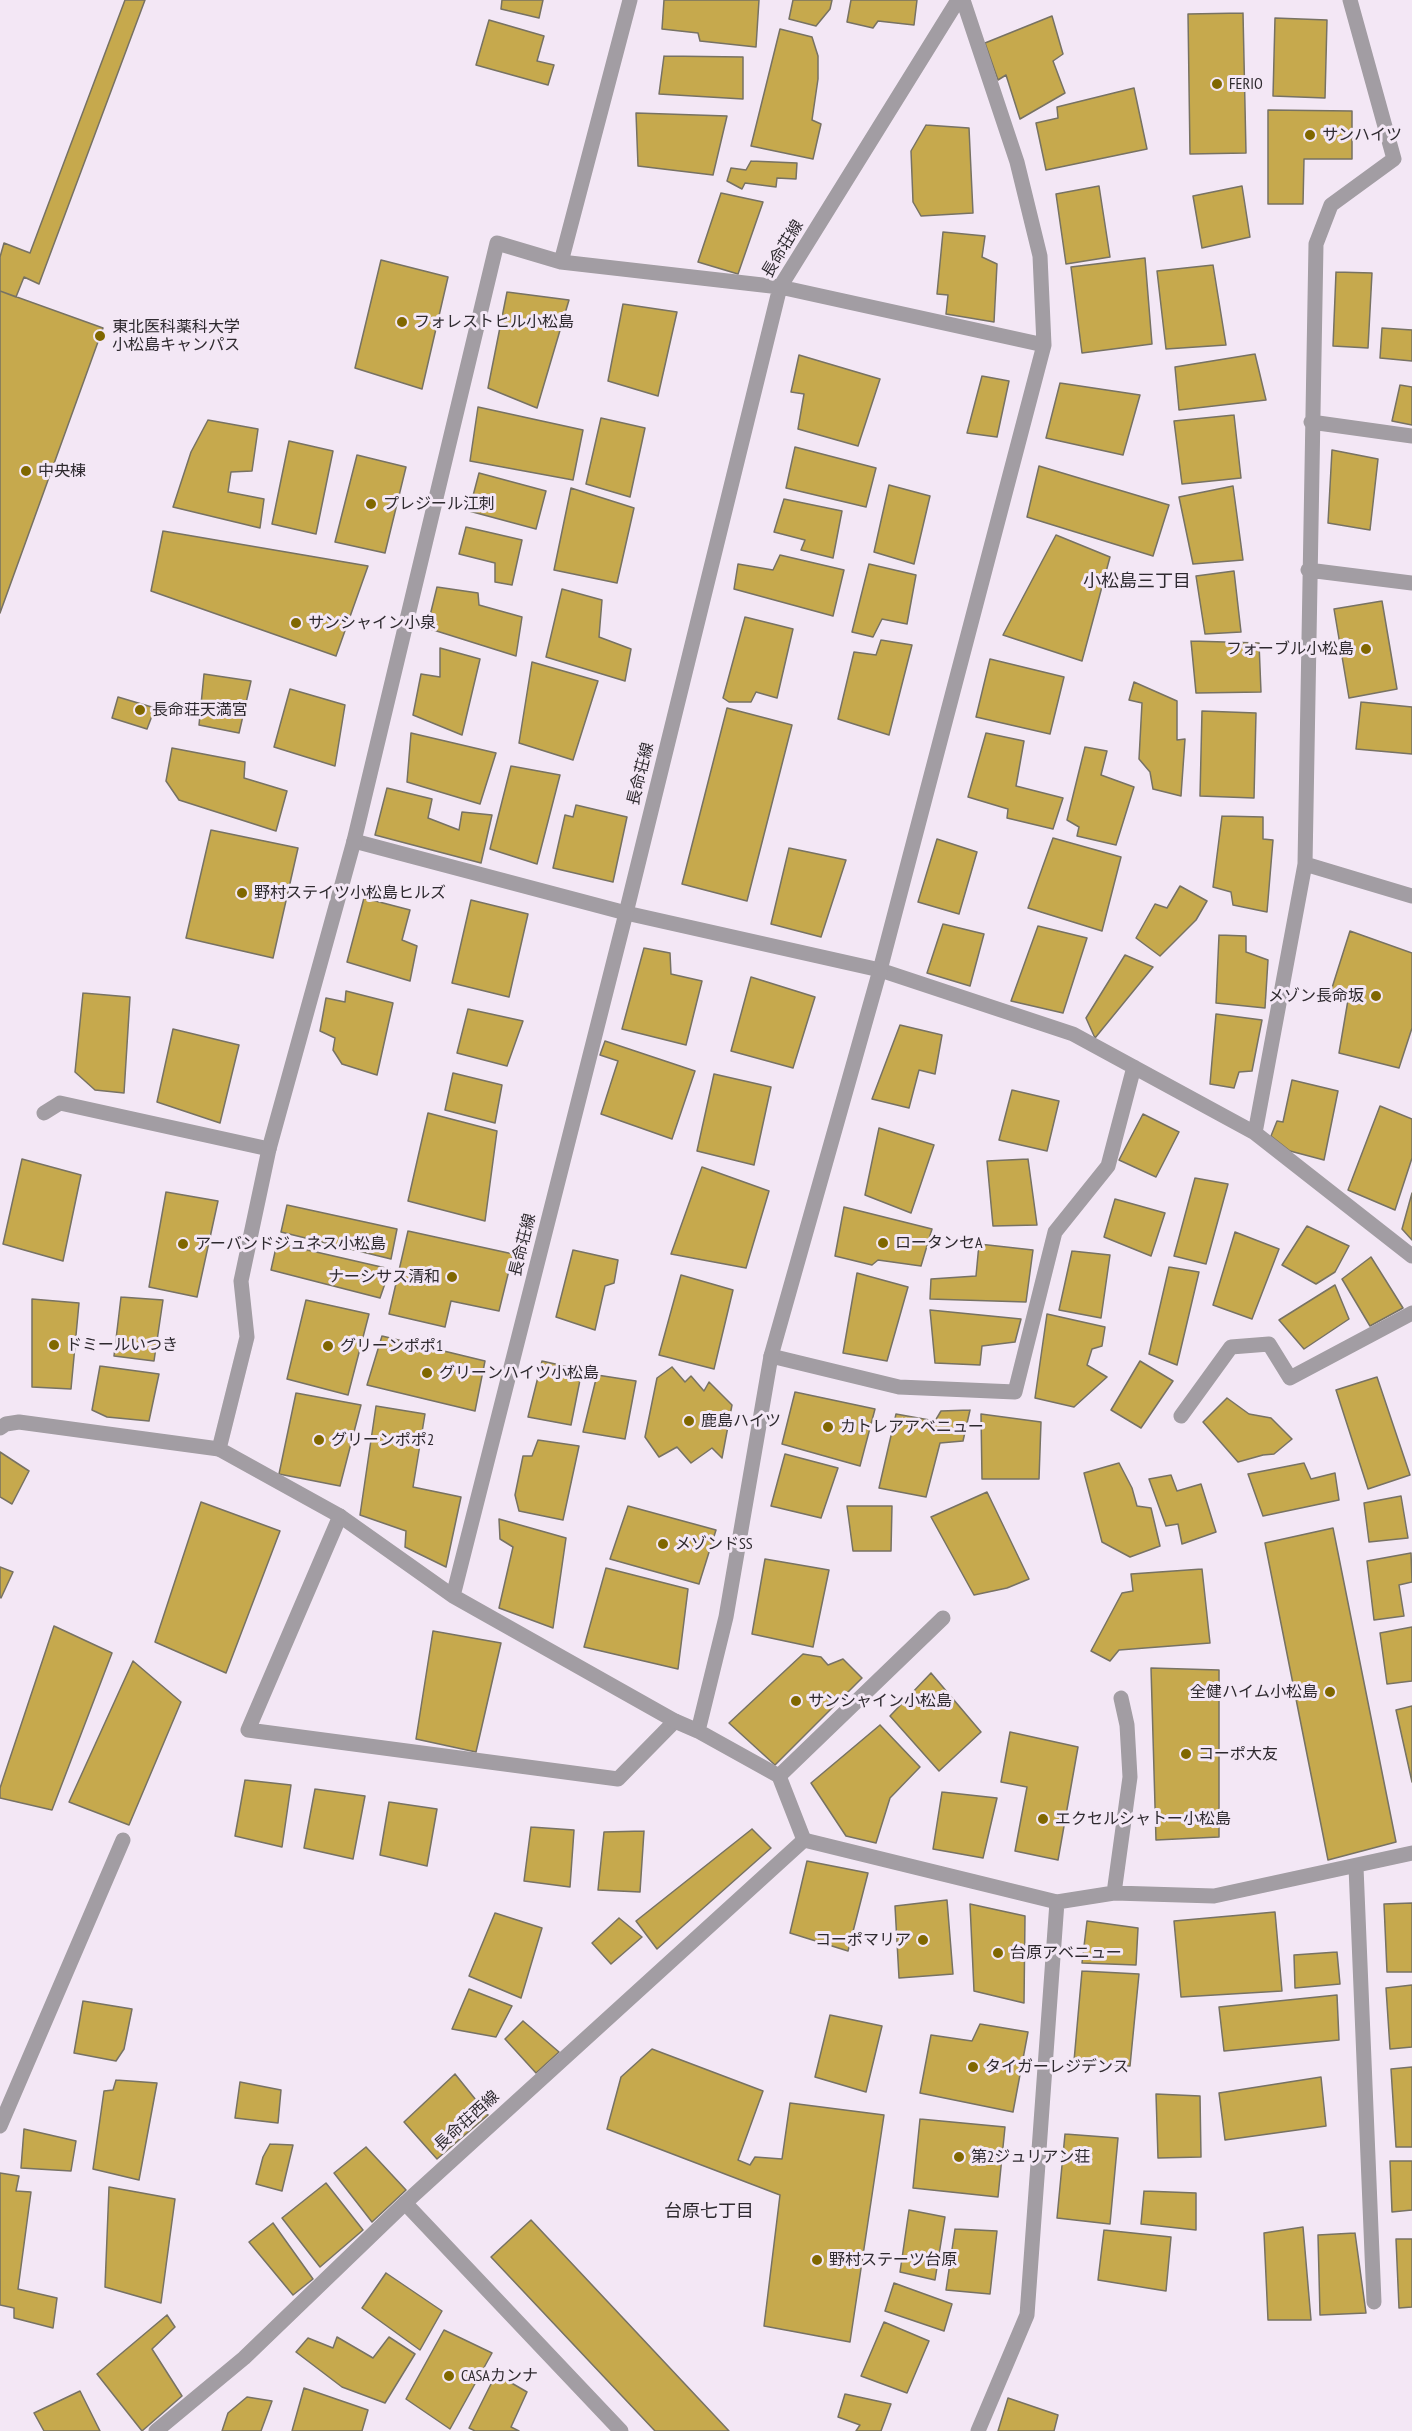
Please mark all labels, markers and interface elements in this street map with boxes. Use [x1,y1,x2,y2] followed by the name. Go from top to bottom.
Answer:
[1229,74,1263,94] place label: FERIO
[1210,77,1224,91] marker: FERIO
[1322,125,1402,145] place label: サンハイツ
[1303,128,1317,142] marker: サンハイツ
[758,217,808,281] street label: 長命荘線
[414,312,574,332] place label: フォレストヒル小松島
[395,315,409,329] marker: フォレストヒル小松島
[112,317,240,355] place label: 東北医科薬科大学 小松島キャンパス
[93,329,107,343] marker: 東北医科薬科大学 小松島キャンパス
[38,461,86,481] place label: 中央棟
[19,464,33,478] marker: 中央棟
[383,494,495,514] place label: プレジール江刺
[364,497,378,511] marker: プレジール江刺
[1083,571,1191,593] district label: 小松島三丁目
[308,613,436,633] place label: サンシャイン小泉
[289,616,303,630] marker: サンシャイン小泉
[1226,639,1354,659] place label: フォーブル小松島
[1359,642,1373,656] marker: フォーブル小松島
[152,700,248,720] place label: 長命荘天満宮
[133,703,147,717] marker: 長命荘天満宮
[624,741,658,807] street label: 長命荘線
[254,883,446,903] place label: 野村ステイツ小松島ヒルズ
[235,886,249,900] marker: 野村ステイツ小松島ヒルズ
[1268,986,1364,1006] place label: メゾン長命坂
[1369,989,1383,1003] marker: メゾン長命坂
[506,1212,540,1278] street label: 長命荘線
[895,1233,983,1253] place label: ロータンセA
[195,1234,386,1254] place label: アーバンドジュネス小松島
[876,1236,890,1250] marker: ロータンセA
[176,1237,190,1251] marker: アーバンドジュネス小松島
[328,1267,440,1287] place label: ナーシサス清和
[445,1270,459,1284] marker: ナーシサス清和
[66,1335,178,1355] place label: ドミールいつき
[340,1336,443,1356] place label: グリーンポポ1
[47,1338,61,1352] marker: ドミールいつき
[321,1339,335,1353] marker: グリーンポポ1
[439,1363,599,1383] place label: グリーンハイツ小松島
[420,1366,434,1380] marker: グリーンハイツ小松島
[701,1411,781,1431] place label: 鹿島ハイツ
[682,1414,696,1428] marker: 鹿島ハイツ
[840,1417,984,1437] place label: カトレアアベニュー
[821,1420,835,1434] marker: カトレアアベニュー
[331,1430,434,1450] place label: グリーンポポ2
[312,1433,326,1447] marker: グリーンポポ2
[675,1534,753,1554] place label: メゾンドSS
[656,1537,670,1551] marker: メゾンドSS
[1190,1682,1318,1702] place label: 全健ハイム小松島
[1323,1685,1337,1699] marker: 全健ハイム小松島
[808,1691,952,1711] place label: サンシャイン小松島
[789,1694,803,1708] marker: サンシャイン小松島
[1198,1744,1278,1764] place label: コーポ大友
[1179,1747,1193,1761] marker: コーポ大友
[1055,1809,1231,1829] place label: エクセルシャトー小松島
[1036,1812,1050,1826] marker: エクセルシャトー小松島
[815,1930,911,1950] place label: コーポマリア
[916,1933,930,1947] marker: コーポマリア
[1010,1943,1122,1963] place label: 台原アベニュー
[991,1946,1005,1960] marker: 台原アベニュー
[985,2057,1129,2077] place label: タイガーレジデンス
[966,2060,980,2074] marker: タイガーレジデンス
[431,2087,503,2155] street label: 長命荘西線
[971,2147,1090,2167] place label: 第2ジュリアン荘
[952,2150,966,2164] marker: 第2ジュリアン荘
[664,2201,754,2223] district label: 台原七丁目
[829,2250,957,2270] place label: 野村ステーツ台原
[810,2253,824,2267] marker: 野村ステーツ台原
[461,2366,538,2386] place label: CASAカンナ
[442,2369,456,2383] marker: CASAカンナ

